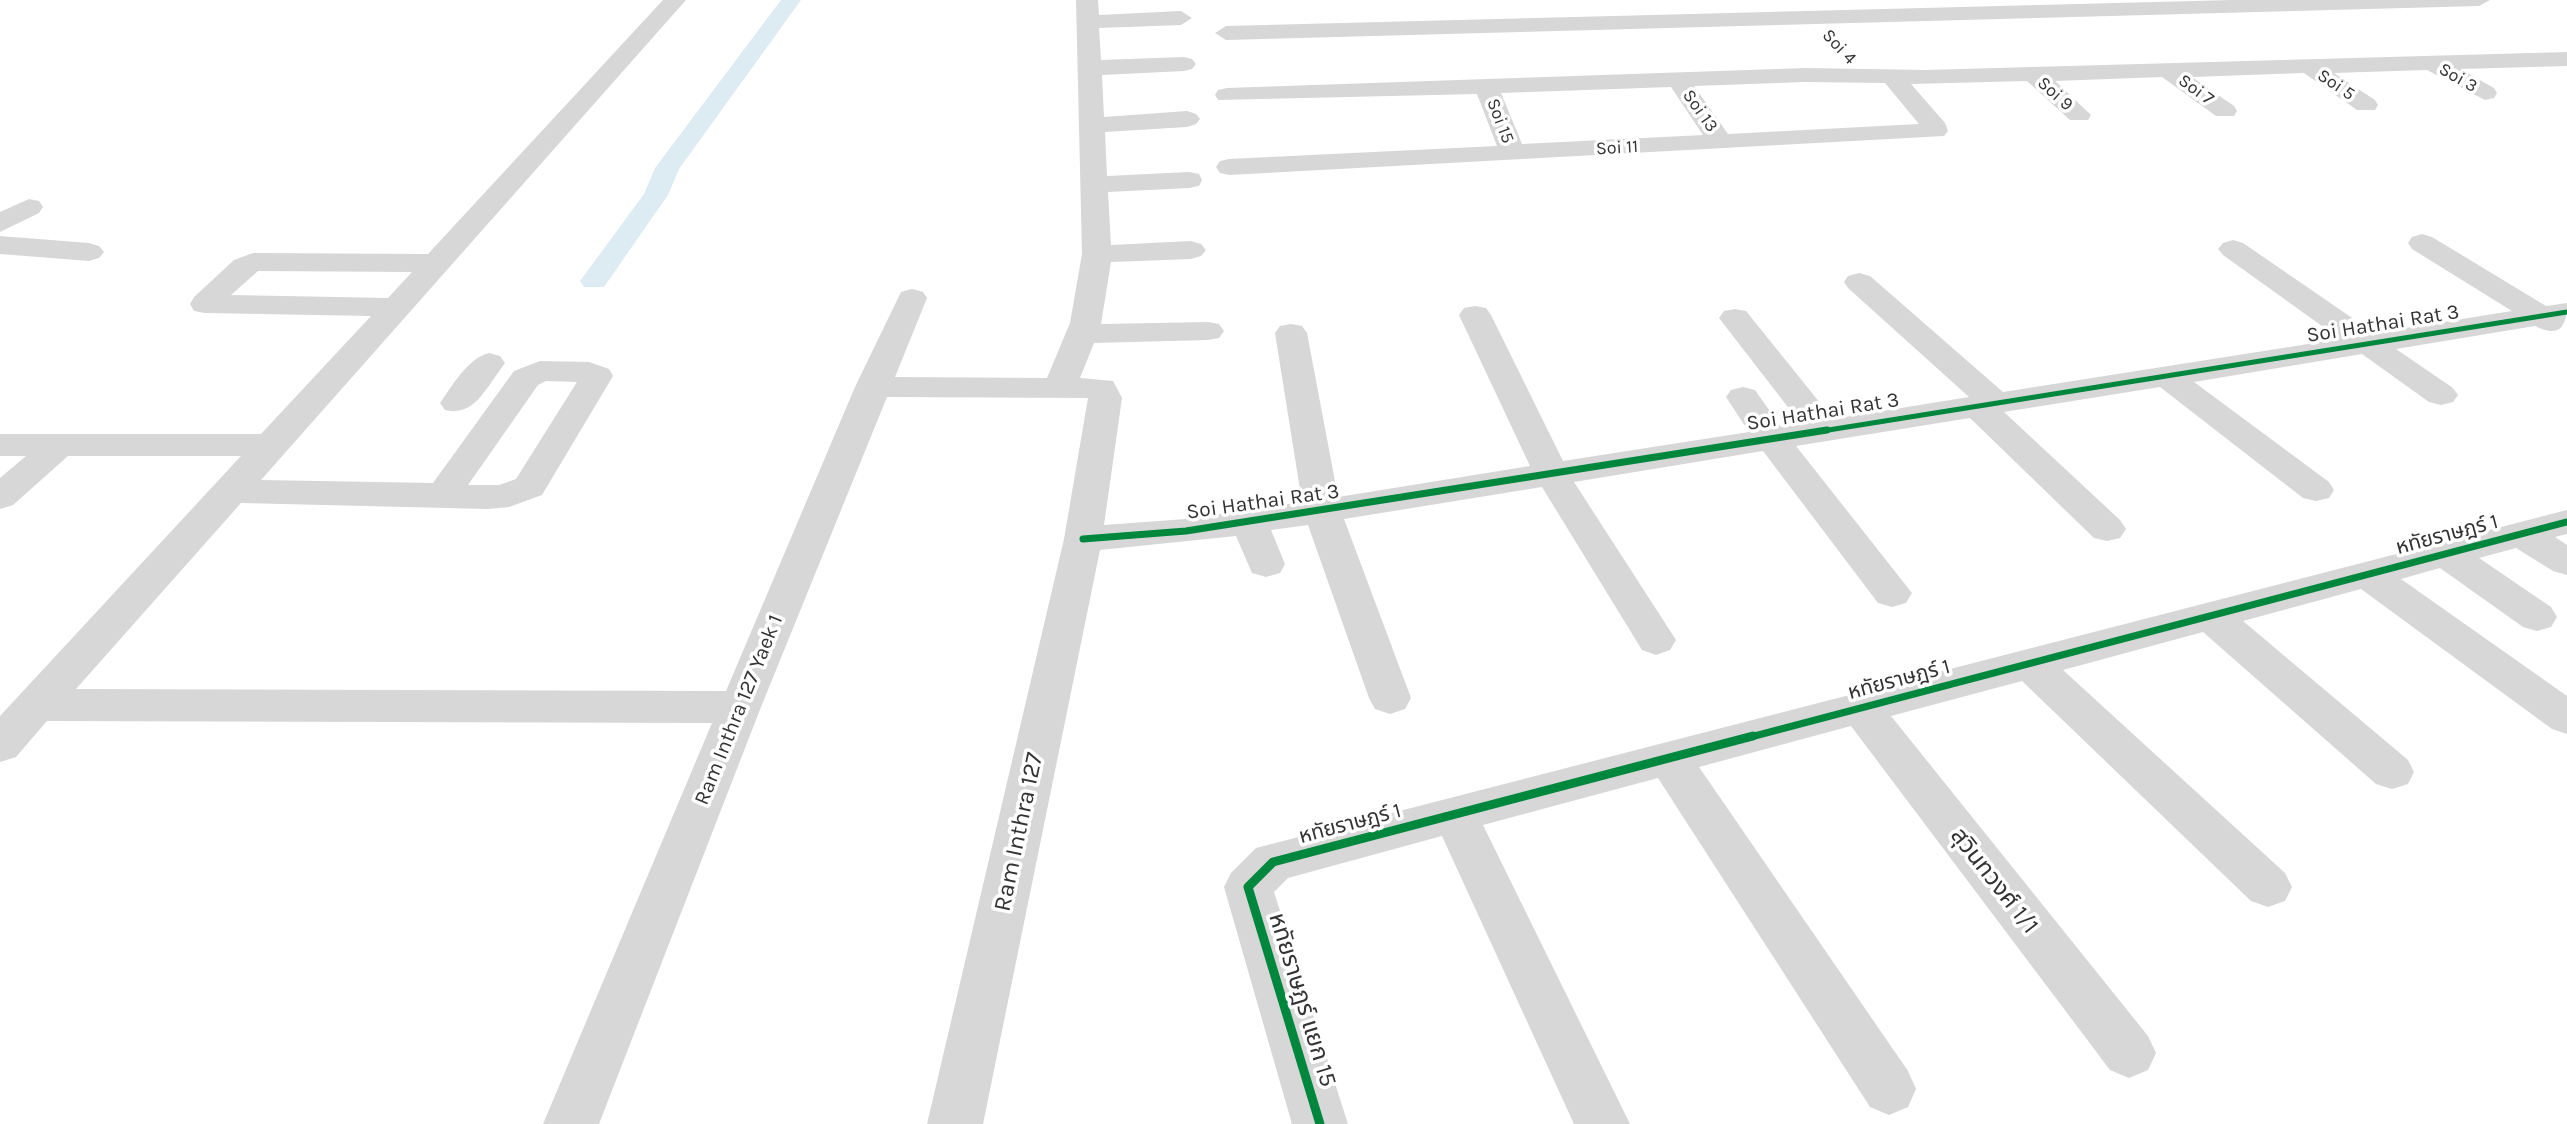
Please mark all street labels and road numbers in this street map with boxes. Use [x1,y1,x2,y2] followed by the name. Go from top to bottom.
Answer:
[1817,25,1861,69] street label: Soi 4
[2435,58,2481,98] street label: Soi 3
[2313,65,2359,105] street label: Soi 5
[2174,70,2218,110] street label: Soi 7
[2033,72,2077,116] street label: Soi 9
[1678,86,1722,136] street label: Soi 13
[1482,95,1518,147] street label: Soi 15
[1595,136,1639,160] street label: Soi 11
[2305,300,2461,348] street label: Soi Hathai Rat 3
[1745,388,1901,436] street label: Soi Hathai Rat 3
[1185,479,1341,525] street label: Soi Hathai Rat 3
[2393,509,2501,561] street label: หทัยราษฎร์ 1
[689,611,789,809] street label: Ram Inthra 127 Yaek 1
[1845,654,1953,706] street label: หทัยราษฎร์ 1
[988,750,1050,914] street label: Ram Inthra 127
[1296,798,1404,850] street label: หทัยราษฎร์ 1
[1944,822,2044,940] street label: สุวินทวงศ์ 1/1
[1262,910,1342,1090] street label: หทัยราษฎร์ แยก 15

